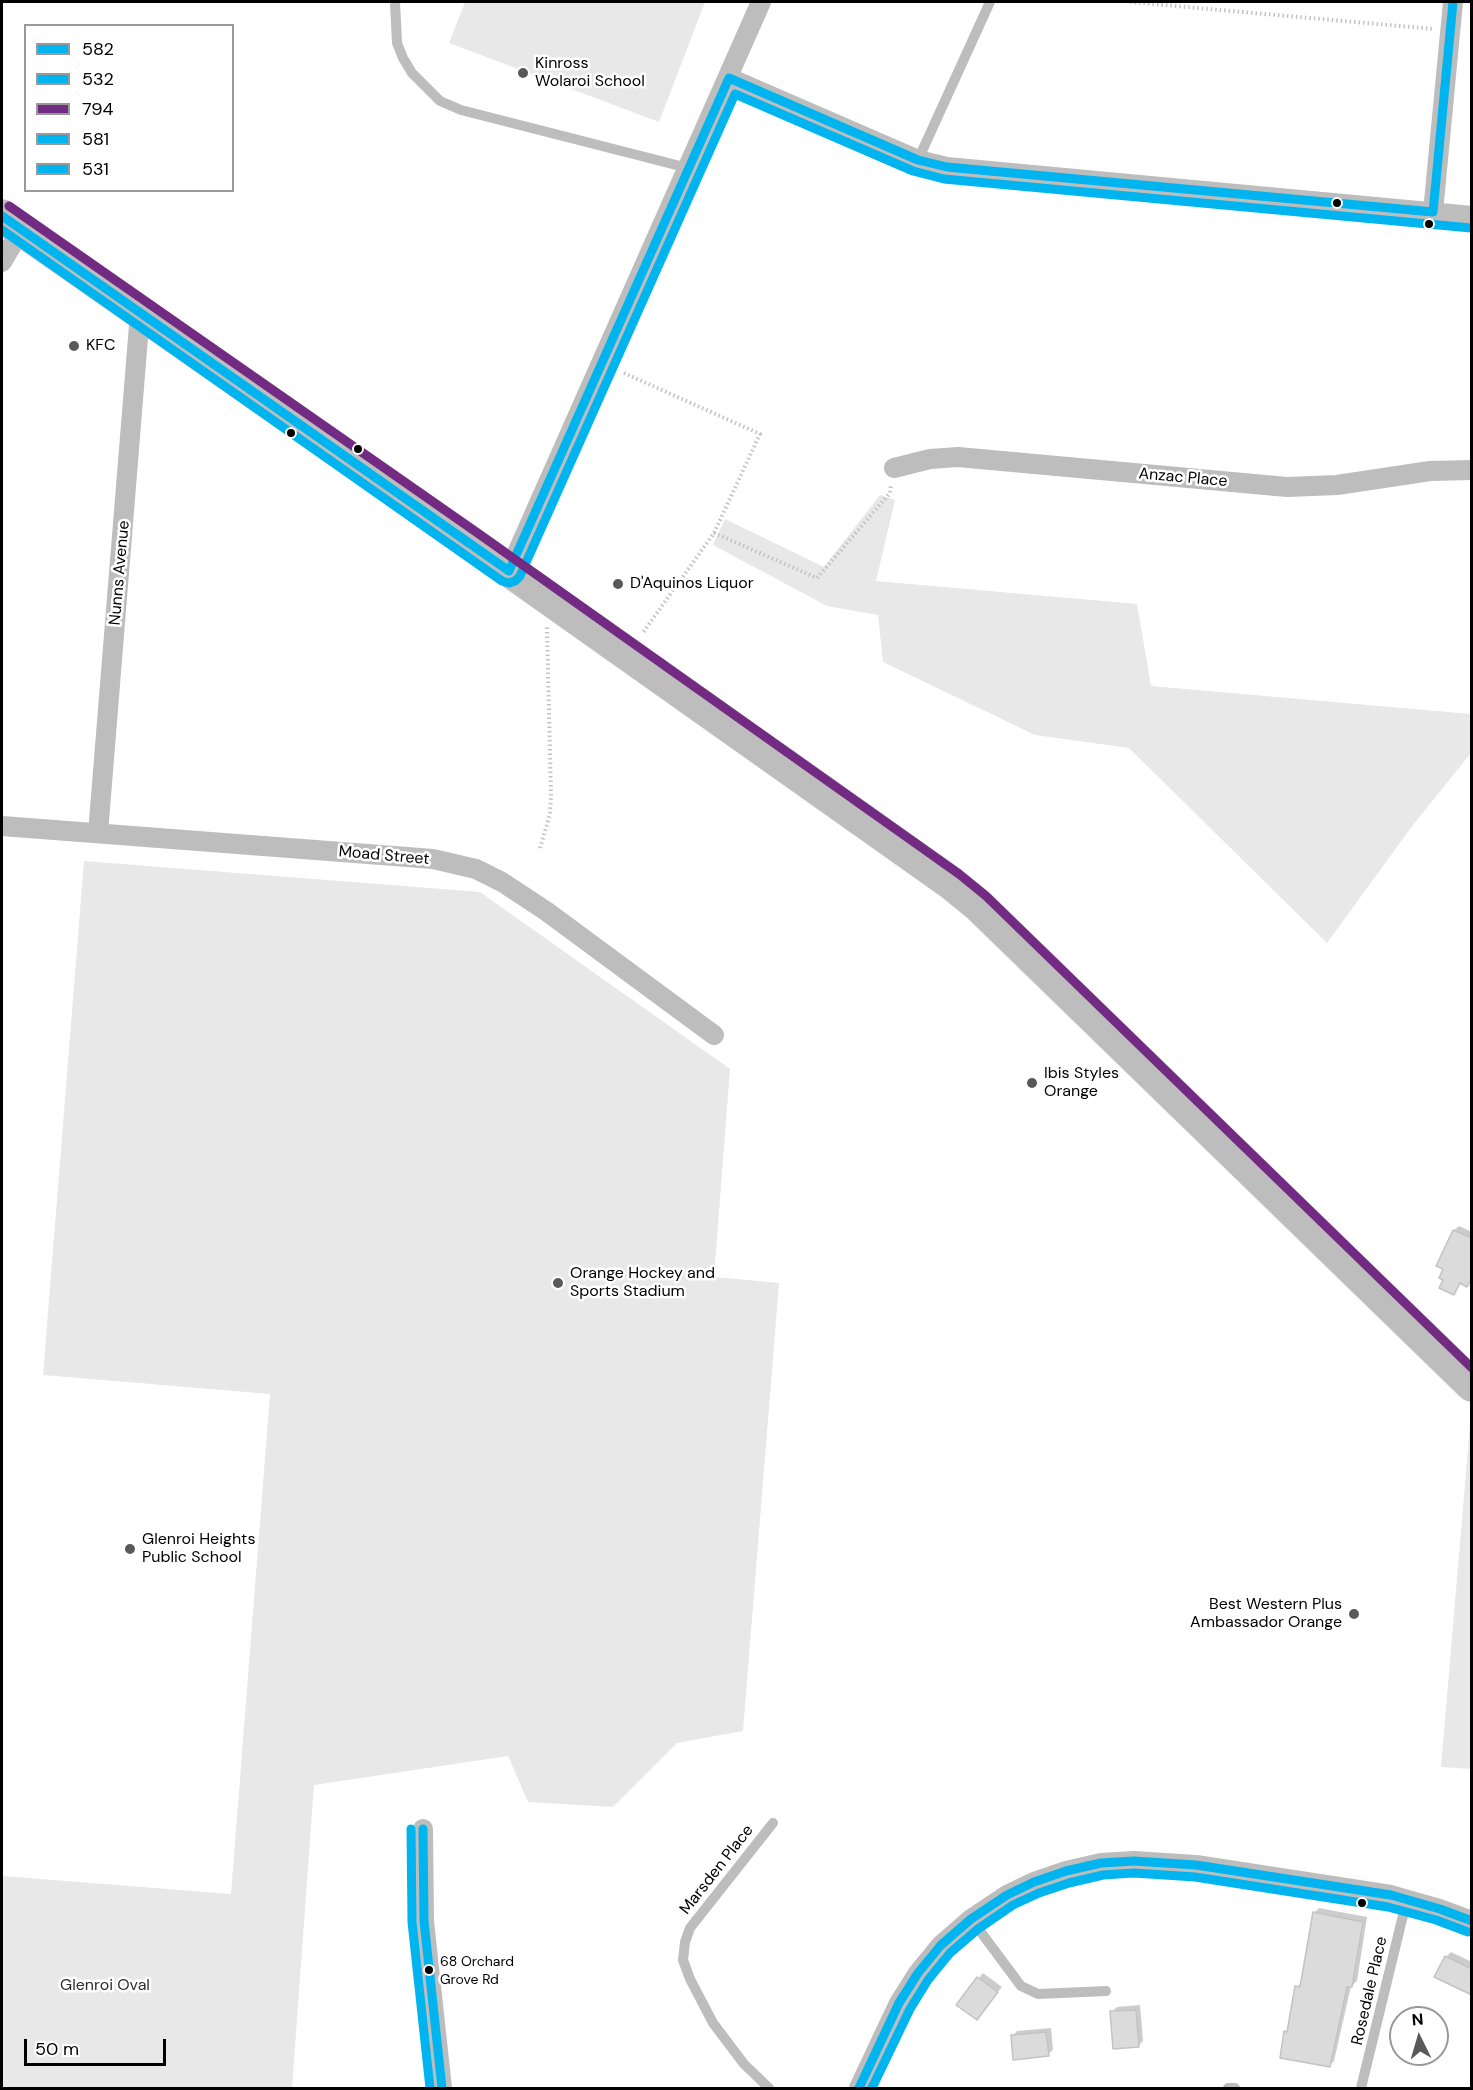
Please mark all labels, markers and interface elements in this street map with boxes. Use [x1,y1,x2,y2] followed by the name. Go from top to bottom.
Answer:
[24,24,234,192] legend
[82,37,114,61] text: 582
[535,54,645,92] place label: Kinross Wolaroi School
[516,66,530,80] marker: Kinross Wolaroi School
[82,67,114,91] text: 532
[82,97,113,121] text: 794
[82,127,109,151] text: 581
[82,157,109,181] text: 531
[1331,197,1343,209] unlabelled marker
[1423,218,1435,230] unlabelled marker
[86,336,115,356] place label: KFC
[67,339,81,353] marker: KFC
[285,427,297,439] unlabelled marker
[352,443,364,455] unlabelled marker
[1138,465,1228,491] street label: Anzac Place
[106,520,134,626] street label: Nunns Avenue
[630,574,754,594] place label: D'Aquinos Liquor
[611,577,625,591] marker: D'Aquinos Liquor
[338,842,430,870] street label: Moad Street
[1044,1064,1119,1102] place label: Ibis Styles Orange
[1025,1076,1039,1090] marker: Ibis Styles Orange
[570,1264,715,1302] place label: Orange Hockey and Sports Stadium
[551,1276,565,1290] marker: Orange Hockey and Sports Stadium
[142,1530,255,1568] place label: Glenroi Heights Public School
[123,1542,137,1556] marker: Glenroi Heights Public School
[1190,1595,1342,1633] place label: Best Western Plus Ambassador Orange
[1347,1607,1361,1621] marker: Best Western Plus Ambassador Orange
[676,1821,758,1919] street label: Marsden Place
[1356,1897,1368,1909] unlabelled marker
[1348,1935,1392,2047] street label: Rosedale Place
[440,1954,514,1986] place label: 68 Orchard Grove Rd
[423,1964,435,1976] marker: 68 Orchard Grove Rd
[60,1976,150,1996] park label: Glenroi Oval
[1389,2006,1449,2066] north arrow
[1411,2009,1424,2031] text: N
[27,2027,170,2065] scale bar
[35,2037,79,2061] text: 50 m

